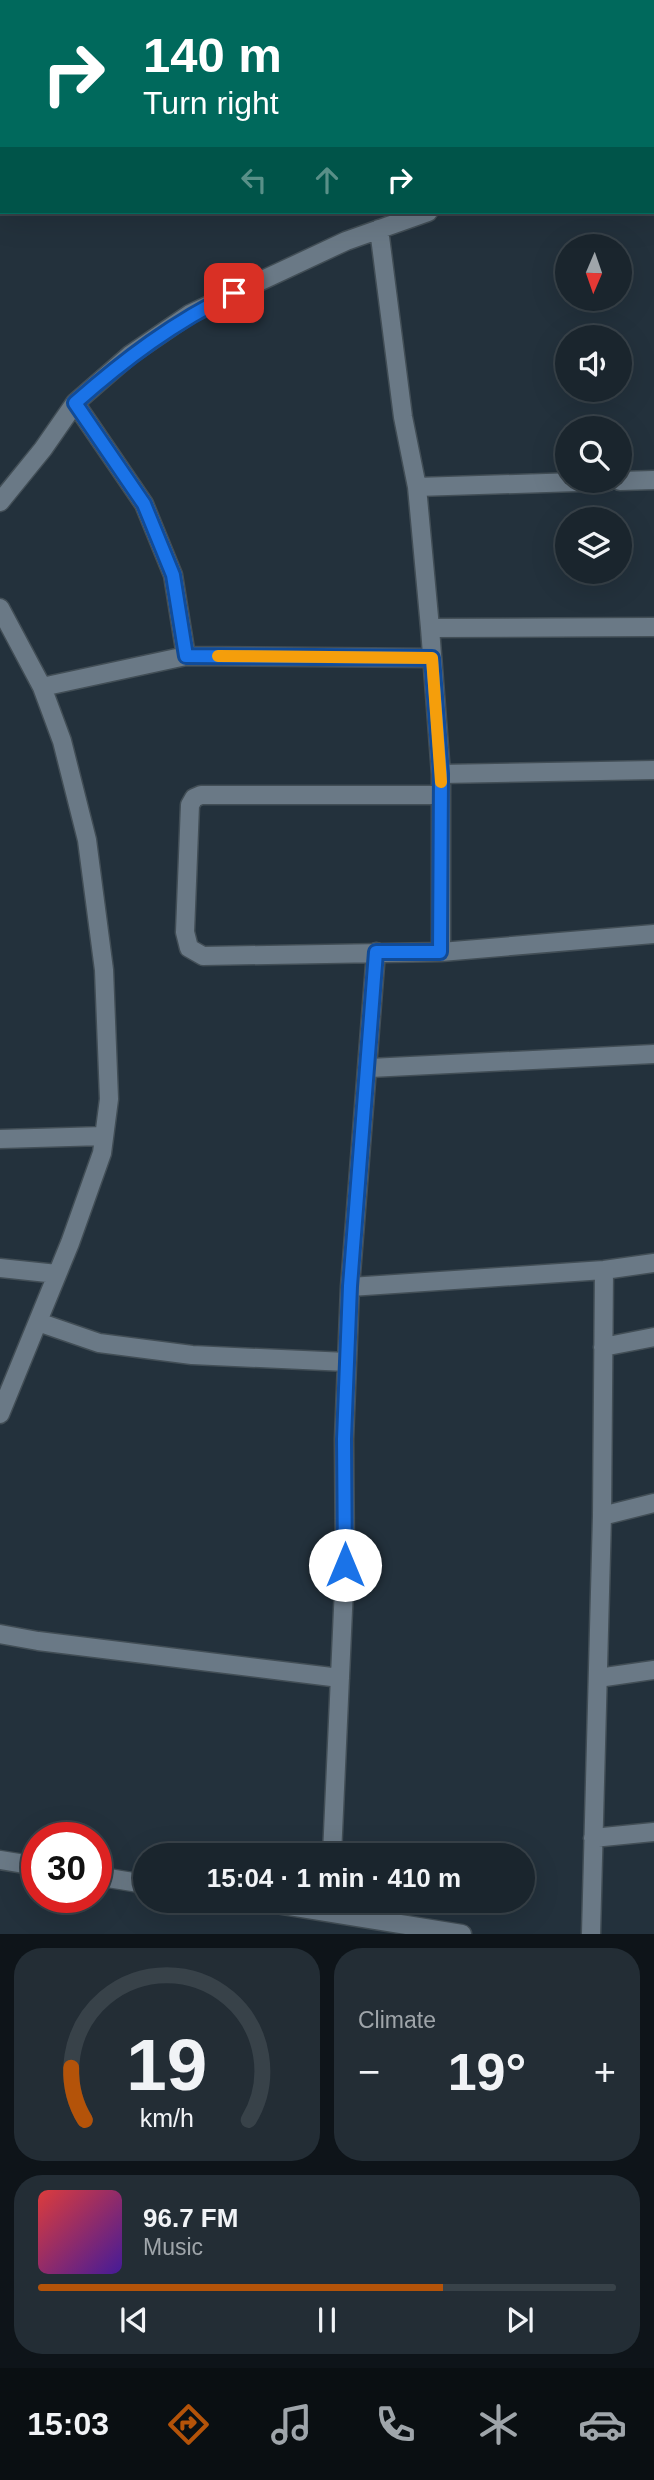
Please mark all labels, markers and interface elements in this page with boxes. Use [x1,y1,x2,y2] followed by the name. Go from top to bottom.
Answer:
[28,28,119,119] icon: right
[143,28,282,82] text: 140 m
[143,85,279,121] text: Turn right
[235,161,273,199] icon: left
[308,161,346,199] icon: ahead
[381,161,419,199] icon: right
[555,234,632,312] north arrow
[555,234,632,584] map controls
[204,263,264,323] pin
[215,274,253,312] icon: arrive
[555,325,632,402] button: sound
[555,416,632,493] button: search
[555,507,632,584] button: layers
[308,1528,382,1602] position arrow
[21,1822,112,1913] speed limit sign: 30
[207,1863,461,1893] text: 15:04 · 1 min · 410 m
[358,2007,436,2033] text: Climate
[127,2025,207,2106] text: 19
[448,2043,526,2101] text: 19°
[358,2051,380,2093] text: −
[594,2051,616,2093] text: +
[140,2104,194,2132] text: km/h
[143,2203,238,2233] text: 96.7 FM
[143,2234,203,2260] text: Music
[115,2301,153,2339] icon: previous
[308,2301,346,2339] icon: pause
[501,2301,539,2339] icon: next
[164,2400,213,2449] icon: directions
[267,2400,316,2449] icon: music
[371,2400,420,2449] icon: phone
[474,2400,523,2449] icon: climate
[578,2400,627,2449] icon: car
[27,2406,109,2442] text: 15:03

